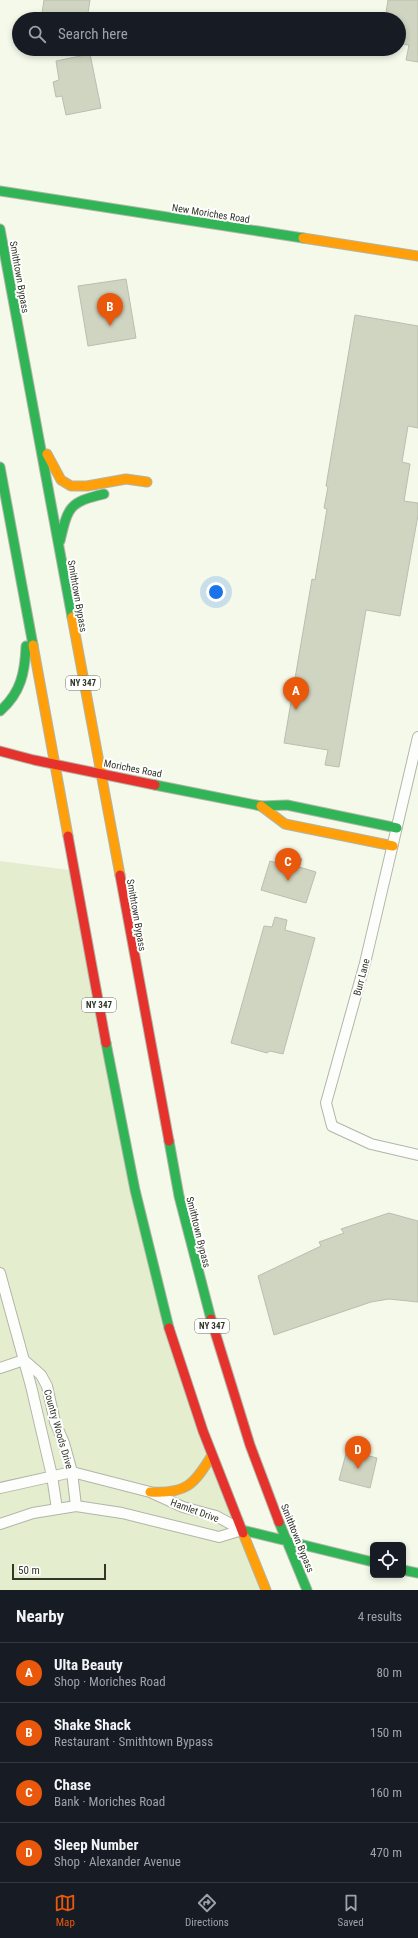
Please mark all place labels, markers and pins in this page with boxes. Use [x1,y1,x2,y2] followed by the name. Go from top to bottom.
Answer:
[97,293,123,326] pin: B
[283,677,309,710] pin: A
[275,848,301,881] pin: C
[345,1436,371,1469] pin: D

